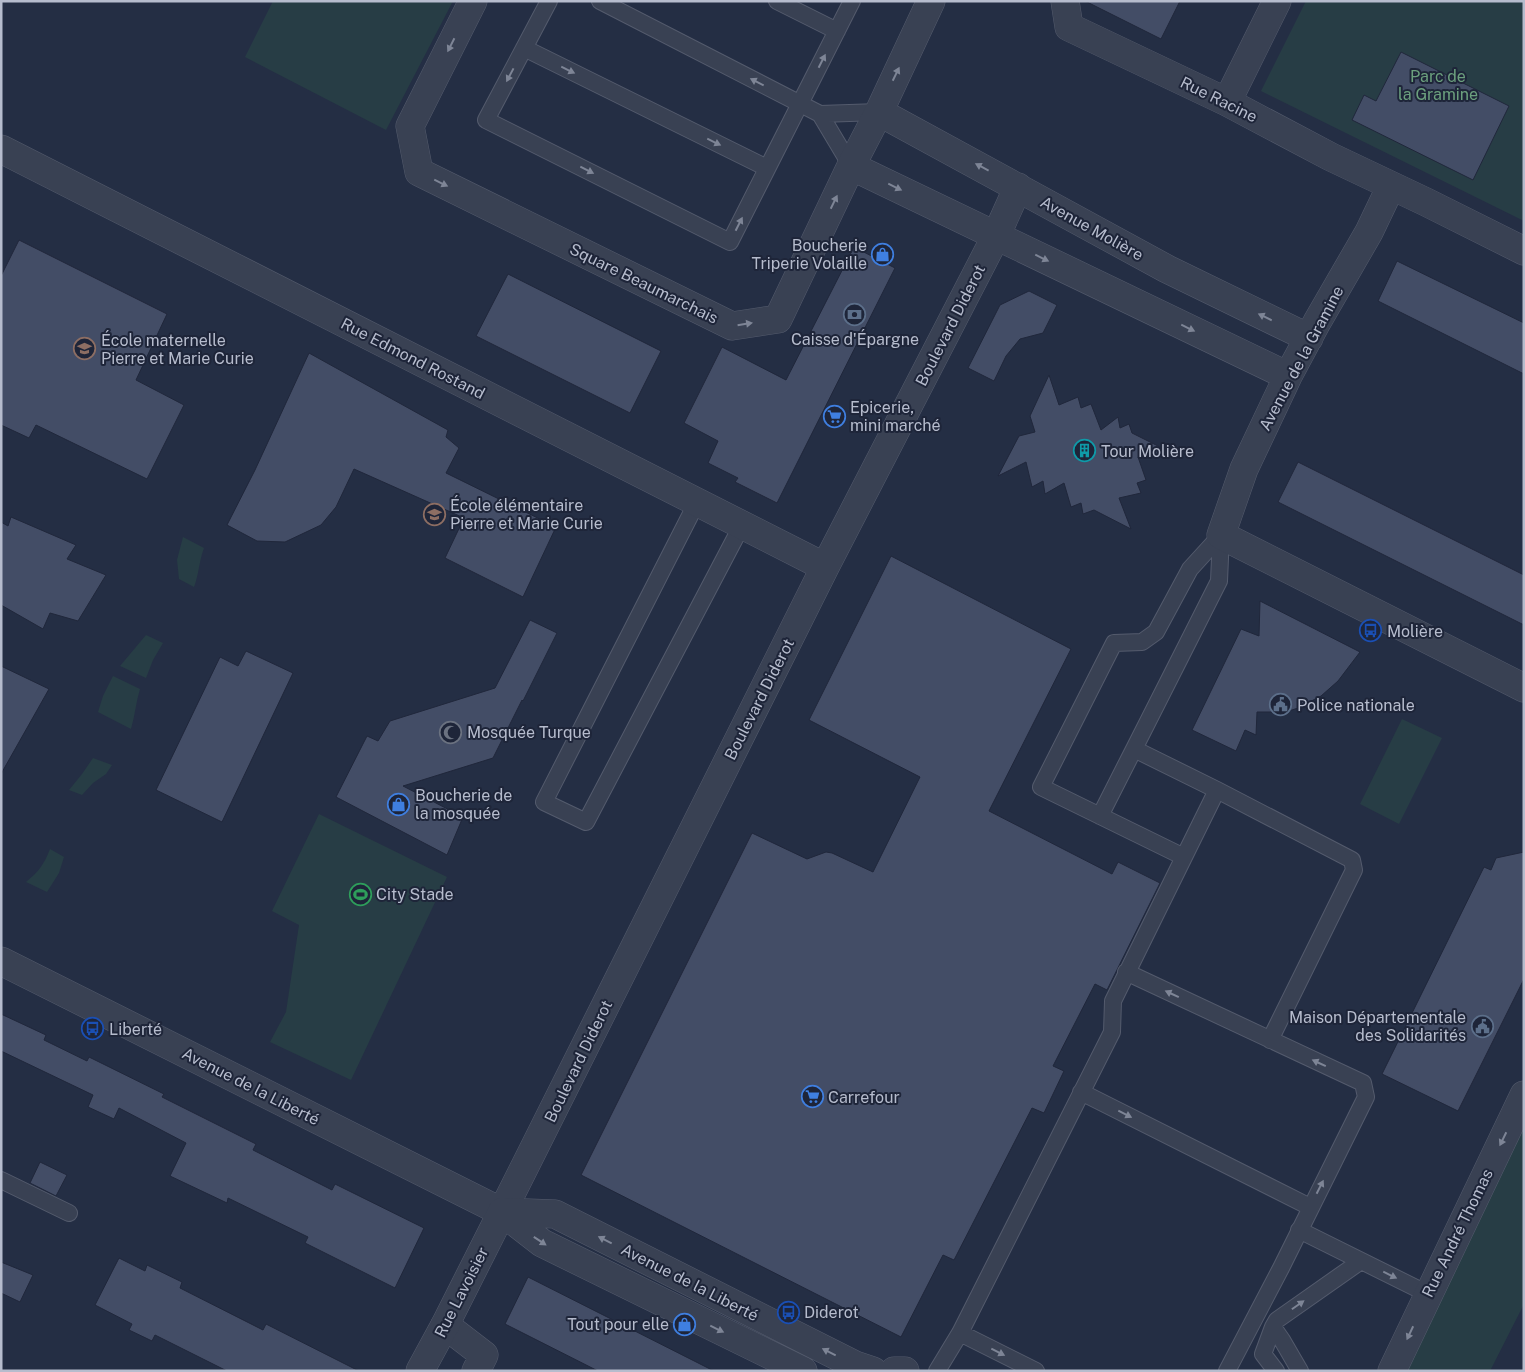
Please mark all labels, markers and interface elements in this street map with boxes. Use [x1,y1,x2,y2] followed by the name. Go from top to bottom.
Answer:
[447,38,455,52] one-way arrow
[818,53,826,68] one-way arrow
[561,66,575,74] one-way arrow
[891,67,900,82] one-way arrow
[1398,67,1478,104] park label: Parc de la Gramine
[506,68,514,83] one-way arrow
[1177,73,1260,126] street label: Rue Racine
[750,78,764,86] one-way arrow
[707,138,721,146] one-way arrow
[975,163,989,171] one-way arrow
[580,166,594,174] one-way arrow
[434,179,448,187] one-way arrow
[888,183,902,191] one-way arrow
[1037,192,1147,265] street label: Avenue Molière
[830,195,838,209] one-way arrow
[735,217,743,231] one-way arrow
[752,236,867,273] place label: Boucherie Triperie Volaille
[566,239,721,328] street label: Square Beaumarchais
[871,242,895,266] shop icon: Boucherie Triperie Volaille
[1034,253,1049,262] one-way arrow
[912,261,989,389] street label: Boulevard Diderot
[1255,283,1348,434] street label: Avenue de la Gramine
[843,303,867,327] bank icon: Caisse d'Épargne
[1257,313,1272,321] one-way arrow
[338,314,488,403] street label: Rue Edmond Rostand
[737,320,753,328] one-way arrow
[1181,324,1195,332] one-way arrow
[791,329,919,349] place label: Caisse d'Épargne
[101,330,254,368] place label: École maternelle Pierre et Marie Curie
[73,337,97,361] school or university icon: École maternelle Pierre et Marie Curie
[850,398,941,435] place label: Epicerie, mini marché
[822,404,846,428] supermarket icon: Epicerie, mini marché
[1073,439,1097,463] building icon: Tour Molière
[1101,442,1194,461] place label: Tour Molière
[450,495,603,533] place label: École élémentaire Pierre et Marie Curie
[422,502,446,526] school or university icon: École élémentaire Pierre et Marie Curie
[1359,619,1383,643] bus stop icon: Molière
[1387,622,1443,641] place label: Molière
[721,635,798,763] street label: Boulevard Diderot
[1269,693,1293,717] public building icon: Police nationale
[1297,696,1415,715] place label: Police nationale
[439,720,463,744] mosque icon: Mosquée Turque
[467,723,591,742] place label: Mosquée Turque
[415,786,512,823] place label: Boucherie de la mosquée
[387,792,411,816] shop icon: Boucherie de la mosquée
[348,882,372,906] sports icon: City Stade
[376,885,454,904] place label: City Stade
[1165,990,1179,998] one-way arrow
[541,997,616,1125] street label: Boulevard Diderot
[1289,1008,1466,1045] place label: Maison Départementale des Solidarités
[1470,1014,1494,1038] public building icon: Maison Départementale des Solidarités
[81,1017,105,1041] bus stop icon: Liberté
[109,1020,162,1039] place label: Liberté
[179,1044,323,1129] street label: Avenue de la Liberté
[1312,1059,1326,1067] one-way arrow
[800,1085,824,1109] supermarket icon: Carrefour
[828,1088,900,1107] place label: Carrefour
[1118,1110,1132,1118] one-way arrow
[1498,1132,1506,1146] one-way arrow
[1418,1166,1497,1301] street label: Rue André Thomas
[1316,1180,1324,1194] one-way arrow
[534,1236,547,1246] one-way arrow
[598,1236,612,1244] one-way arrow
[618,1240,762,1325] street label: Avenue de la Liberté
[431,1244,492,1341] street label: Rue Lavoisier
[1382,1271,1397,1279] one-way arrow
[776,1300,800,1324] bus stop icon: Diderot
[1291,1300,1305,1310] one-way arrow
[804,1303,859,1322] place label: Diderot
[673,1312,697,1336] shop icon: Tout pour elle
[567,1315,669,1334] place label: Tout pour elle
[710,1325,724,1333] one-way arrow
[1405,1326,1413,1340] one-way arrow
[821,1348,836,1356] one-way arrow
[991,1348,1005,1356] one-way arrow

